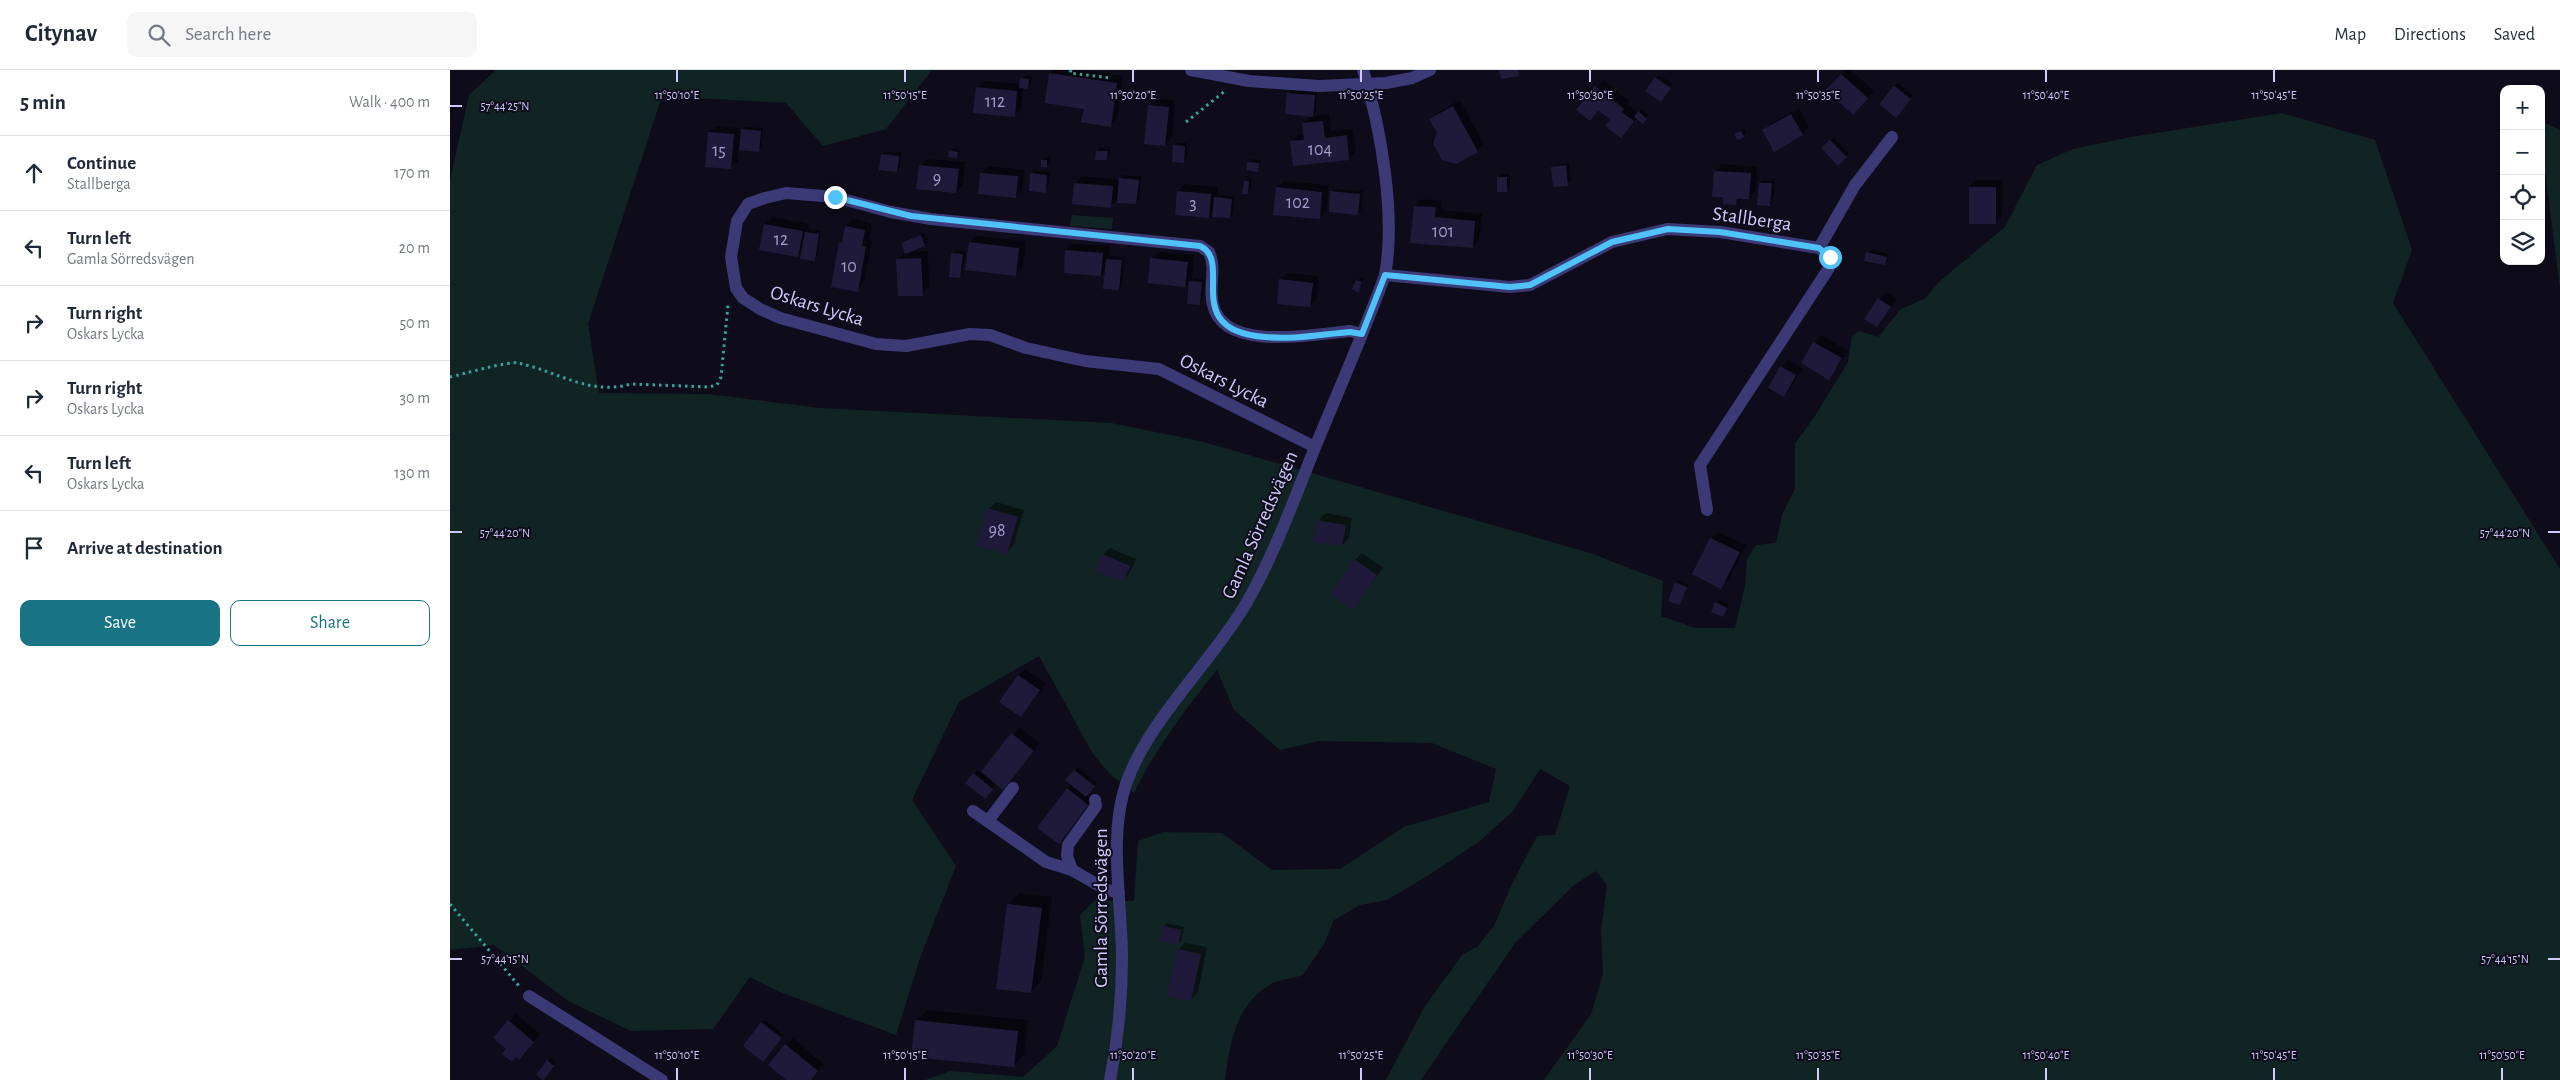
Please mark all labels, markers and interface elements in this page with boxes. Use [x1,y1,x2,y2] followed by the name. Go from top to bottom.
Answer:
[127,12,477,57] search box
[145,21,173,49] icon: search
[25,22,97,46] text: Citynav
[185,25,271,44] text: Search here
[2335,26,2366,44] text: Map
[2394,26,2466,44] text: Directions
[2494,26,2535,44] text: Saved
[2500,85,2545,265] map controls
[2500,85,2545,130] button: +
[655,89,700,101] text: 11°50'10"E
[883,89,927,101] text: 11°50'15"E
[1110,89,1156,101] text: 11°50'20"E
[1339,89,1384,101] text: 11°50'25"E
[1567,89,1613,101] text: 11°50'30"E
[1796,89,1840,101] text: 11°50'35"E
[2023,89,2069,101] text: 11°50'40"E
[2251,89,2297,101] text: 11°50'45"E
[20,92,66,113] text: 5 min
[985,93,1005,111] house number: 112
[349,94,430,110] text: Walk · 400 m
[480,100,530,112] text: 57°44'25"N
[2500,130,2545,175] button: −
[1308,141,1333,159] house number: 104
[712,142,726,160] house number: 15
[67,154,136,173] text: Continue
[20,159,48,187] icon: ahead
[394,165,430,181] text: 170 m
[933,170,941,188] house number: 9
[2500,175,2545,220] button: locate
[67,176,131,192] text: Stallberga
[824,186,847,209] route end
[1286,194,1310,212] house number: 102
[1189,195,1197,213] house number: 3
[1711,204,1793,234] street label: Stallberga
[2500,220,2545,265] button: layers
[1432,223,1454,241] house number: 101
[67,229,131,248] text: Turn left
[774,231,788,249] house number: 12
[20,234,48,262] icon: left
[399,240,430,256] text: 20 m
[1819,246,1842,269] route start
[67,251,195,267] text: Gamla Sörredsvägen
[841,258,857,276] house number: 10
[768,282,866,330] street label: Oskars Lycka
[67,304,142,323] text: Turn right
[20,309,48,337] icon: right
[399,315,430,331] text: 50 m
[67,326,144,342] text: Oskars Lycka
[1176,350,1272,412] street label: Oskars Lycka
[67,379,142,398] text: Turn right
[20,384,48,412] icon: right
[400,390,430,406] text: 30 m
[67,401,144,417] text: Oskars Lycka
[1218,448,1302,602] street label: Gamla Sörredsvägen
[67,454,131,473] text: Turn left
[20,459,48,487] icon: left
[394,465,430,481] text: 130 m
[67,476,144,492] text: Oskars Lycka
[989,522,1006,540] house number: 98
[480,527,530,539] text: 57°44'20"N
[2480,527,2530,539] text: 57°44'20"N
[20,534,48,562] icon: arrive
[67,539,223,558] text: Arrive at destination
[20,600,220,646] button: Save
[230,600,430,646] button: Share
[1091,828,1111,988] street label: Gamla Sörredsvägen
[481,953,529,965] text: 57°44'15"N
[2481,953,2529,965] text: 57°44'15"N
[655,1049,700,1061] text: 11°50'10"E
[883,1049,927,1061] text: 11°50'15"E
[1110,1049,1156,1061] text: 11°50'20"E
[1339,1049,1384,1061] text: 11°50'25"E
[1567,1049,1613,1061] text: 11°50'30"E
[1796,1049,1840,1061] text: 11°50'35"E
[2023,1049,2069,1061] text: 11°50'40"E
[2251,1049,2297,1061] text: 11°50'45"E
[2479,1049,2525,1061] text: 11°50'50"E

